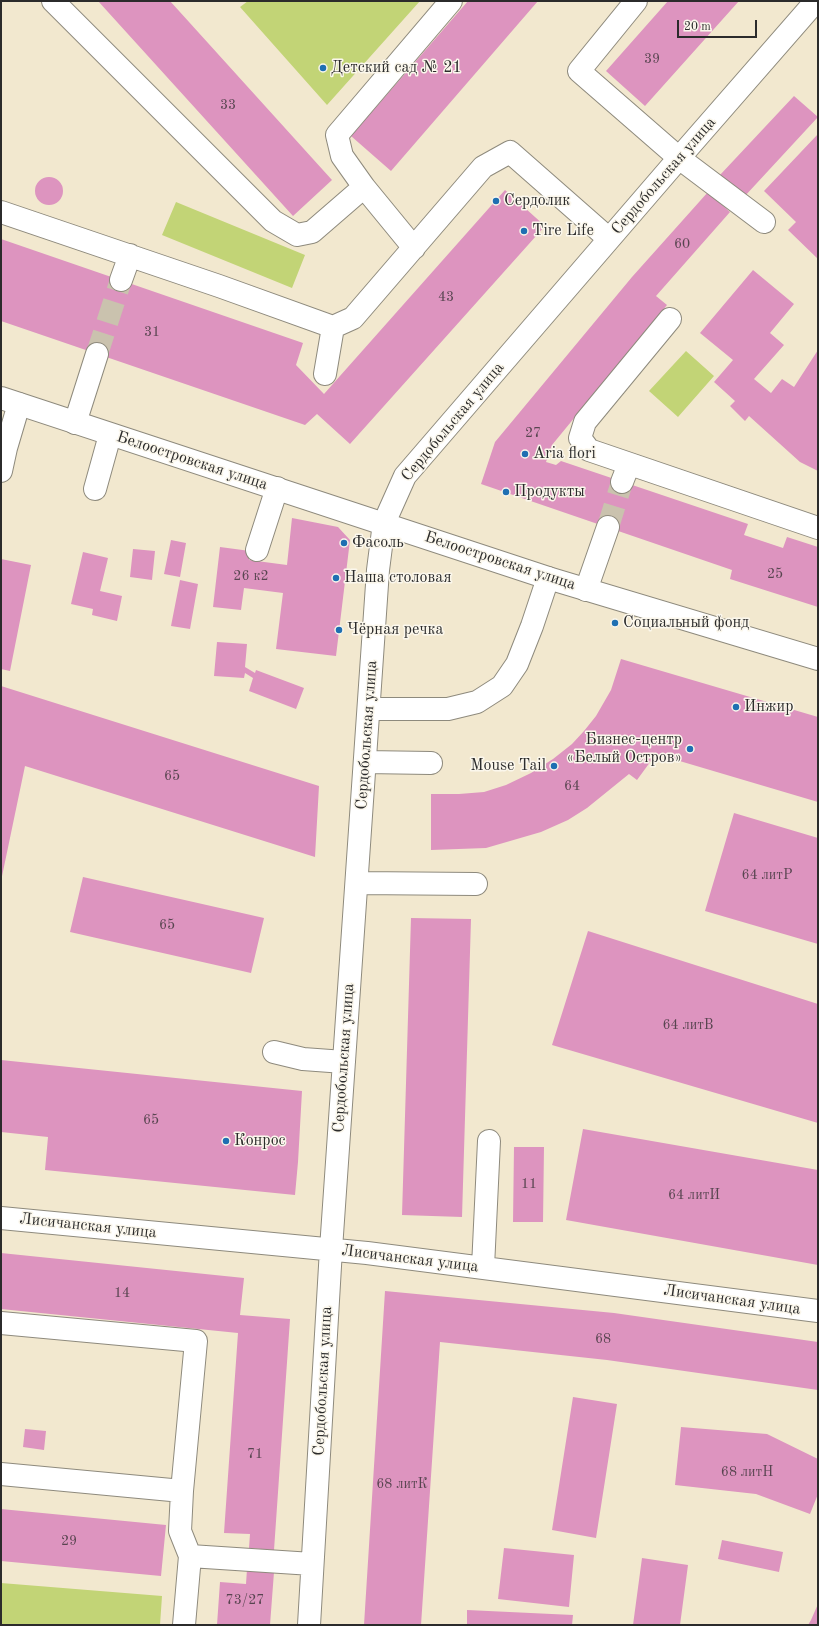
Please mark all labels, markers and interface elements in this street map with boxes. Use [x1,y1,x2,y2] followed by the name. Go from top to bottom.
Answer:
[679,12,759,38] scale bar
[684,21,711,33] text: 20 m
[644,51,660,67] house number: 39
[331,58,462,78] place label: Детский сад № 21
[318,63,328,73] marker: Детский сад № 21
[220,97,236,113] house number: 33
[608,113,720,239] street label: Сердобольская улица
[504,191,570,211] place label: Сердолик
[491,196,501,206] marker: Сердолик
[532,221,594,241] place label: Tire Life
[519,226,529,236] marker: Tire Life
[674,236,690,252] house number: 60
[438,289,454,305] house number: 43
[144,324,160,340] house number: 31
[398,358,508,486] street label: Сердобольская улица
[525,425,541,441] house number: 27
[114,428,270,494] street label: Белоостровская улица
[533,444,596,464] place label: Аria flori
[520,449,530,459] marker: Аria flori
[514,482,585,502] place label: Продукты
[501,487,511,497] marker: Продукты
[422,528,578,594] street label: Белоостровская улица
[352,533,404,553] place label: Фасоль
[339,538,349,548] marker: Фасоль
[767,566,783,582] house number: 25
[233,568,269,584] house number: 26 к2
[344,568,451,588] place label: Наша столовая
[331,573,341,583] marker: Наша столовая
[623,613,749,633] place label: Социальный фонд
[610,618,620,628] marker: Социальный фонд
[347,620,443,640] place label: Чёрная речка
[334,625,344,635] marker: Чёрная речка
[352,660,382,810] street label: Сердобольская улица
[744,697,793,717] place label: Инжир
[731,702,741,712] marker: Инжир
[567,730,682,768] place label: Бизнес-центр «Белый Остров»
[685,744,695,754] marker: Бизнес-центр «Белый Остров»
[470,756,546,776] place label: Mouse Tail
[549,761,559,771] marker: Mouse Tail
[164,768,180,784] house number: 65
[564,778,580,794] house number: 64
[742,867,792,883] house number: 64 литР
[159,917,175,933] house number: 65
[329,983,359,1133] street label: Сердобольская улица
[662,1017,714,1033] house number: 64 литВ
[143,1112,159,1128] house number: 65
[234,1131,286,1151] place label: Конрос
[221,1136,231,1146] marker: Конрос
[521,1176,537,1192] house number: 11
[668,1187,720,1203] house number: 64 литИ
[18,1209,158,1243] street label: Лисичанская улица
[340,1241,480,1277] street label: Лисичанская улица
[662,1281,802,1319] street label: Лисичанская улица
[114,1285,130,1301] house number: 14
[309,1306,337,1456] street label: Сердобольская улица
[595,1331,611,1347] house number: 68
[247,1446,263,1462] house number: 71
[721,1464,773,1480] house number: 68 литН
[376,1476,428,1492] house number: 68 литК
[61,1533,77,1549] house number: 29
[226,1592,264,1608] house number: 73/27

